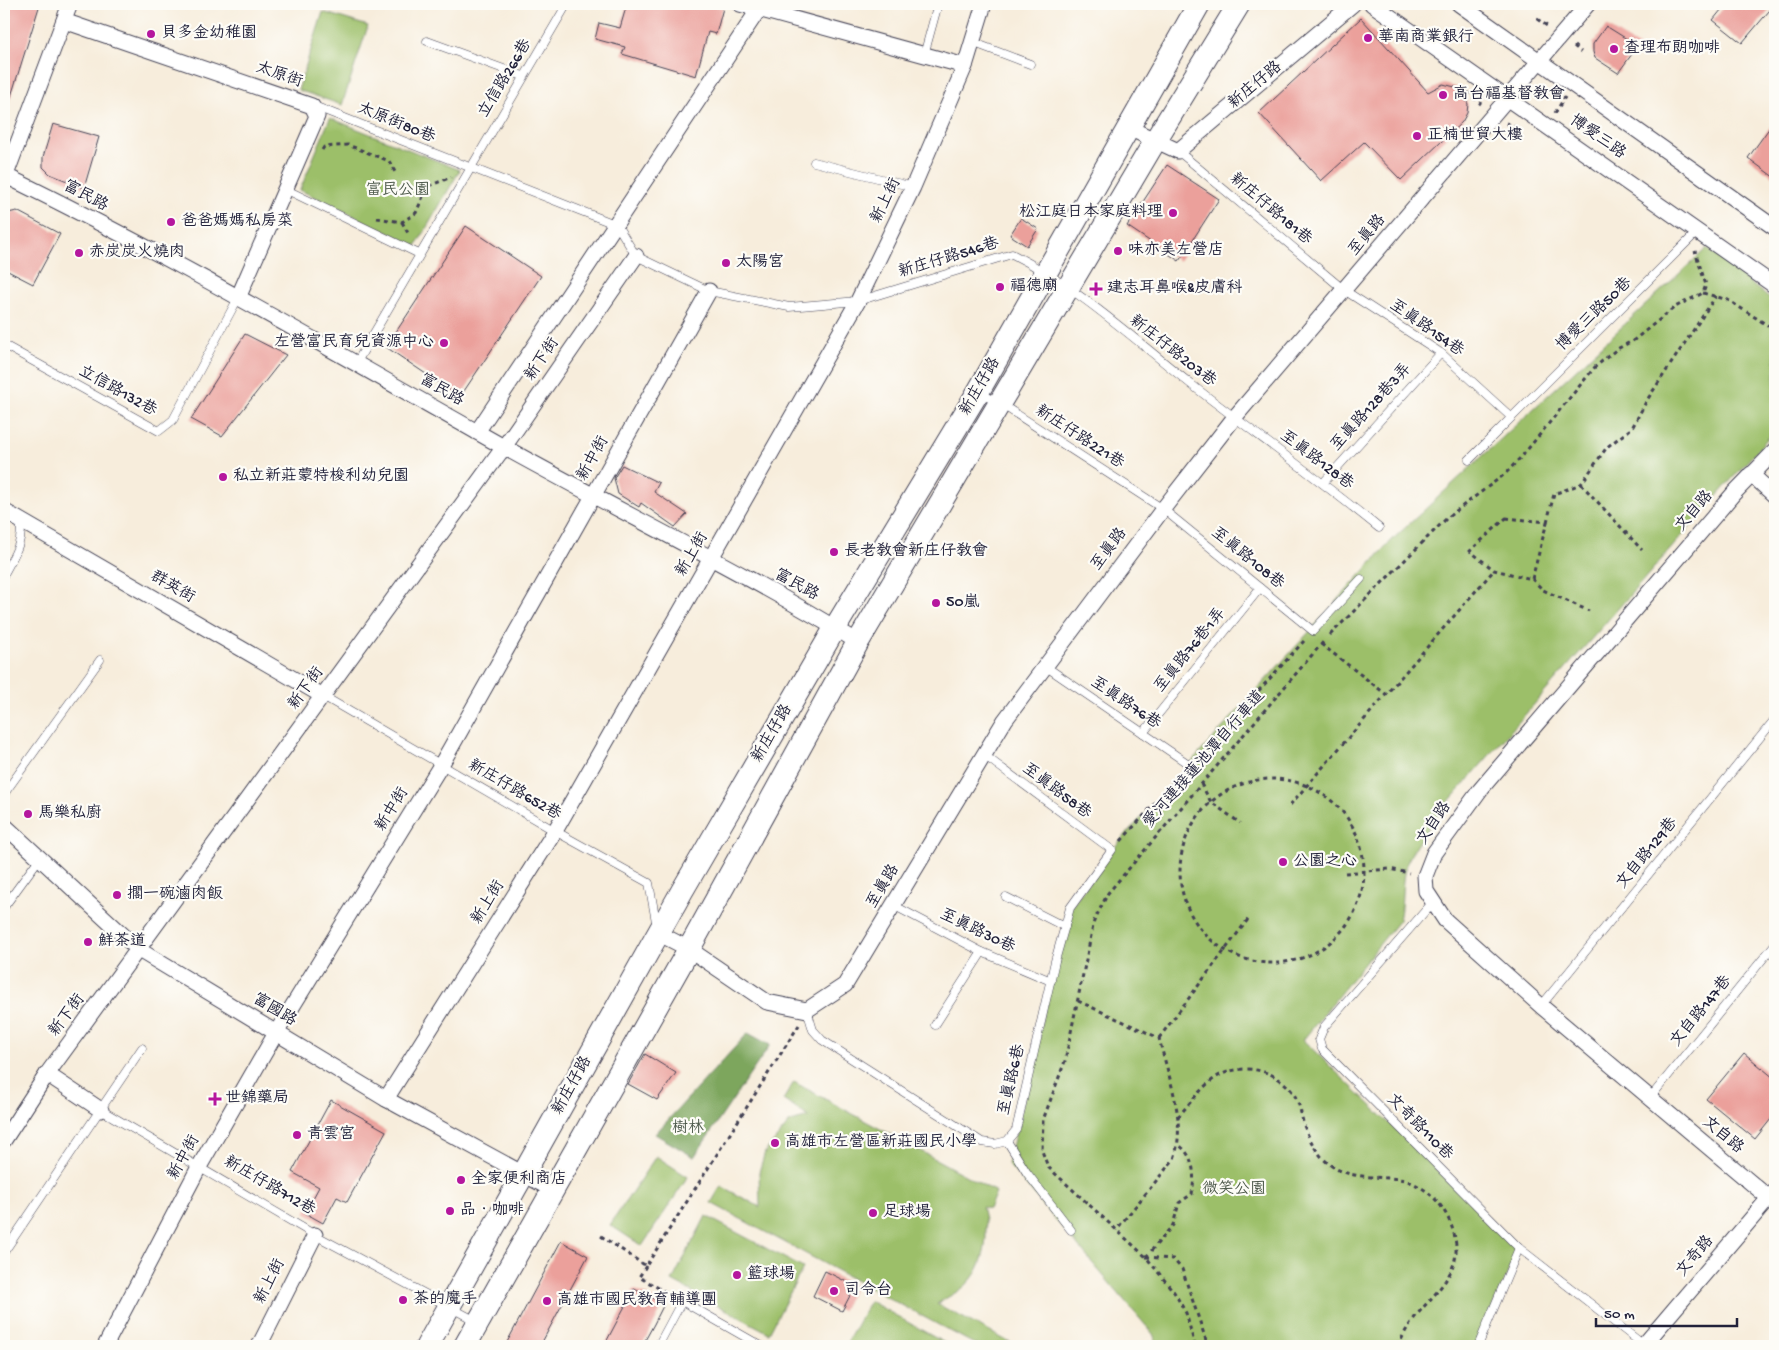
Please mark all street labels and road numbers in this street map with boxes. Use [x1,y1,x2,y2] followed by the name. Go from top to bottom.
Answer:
[473,35,537,122] street label: 立信路266巷
[1224,57,1287,114] street label: 新庄仔路
[253,58,305,93] street label: 太原街
[354,98,438,148] street label: 太原街80巷
[1565,110,1630,164] street label: 博愛三路
[1225,169,1316,250] street label: 新庄仔路181巷
[867,175,906,227] street label: 新上街
[59,176,112,217] street label: 富民路
[1344,210,1391,260] street label: 至真路
[896,233,1002,283] street label: 新庄仔路546巷
[1552,273,1637,356] street label: 博愛三路50巷
[1385,295,1468,362] street label: 至真路154巷
[1125,311,1221,392] street label: 新庄仔路203巷
[521,334,564,385] street label: 新下街
[955,354,1005,419] street label: 新庄仔路
[1326,359,1416,456] street label: 至真路128巷3弄
[75,361,160,421] street label: 立信路132巷
[415,369,468,411] street label: 富民路
[1031,401,1128,474] street label: 新庄仔路221巷
[1276,426,1358,495] street label: 至真路128巷
[572,432,614,485] street label: 新中街
[1671,486,1718,536] street label: 文自路
[1207,522,1289,594] street label: 至真路108巷
[1086,524,1132,575] street label: 至真路
[672,529,713,581] street label: 新上街
[770,564,823,606] street label: 富民路
[146,566,199,608] street label: 群英街
[1150,604,1231,697] street label: 至真路76巷1弄
[284,663,329,714] street label: 新下街
[1086,672,1165,734] street label: 至真路76巷
[1139,686,1270,833] street label: 愛河連接蓮池潭自行車道
[747,701,797,766] street label: 新庄仔路
[464,755,565,825] street label: 新庄仔路652巷
[1018,758,1095,824] street label: 至真路58巷
[371,784,414,835] street label: 新中街
[1412,798,1456,849] street label: 文自路
[1612,813,1683,894] street label: 文自路129巷
[862,860,905,912] street label: 至真路
[467,877,510,928] street label: 新上街
[936,904,1019,958] street label: 至真路30巷
[1666,971,1737,1052] street label: 文自路147巷
[249,989,301,1032] street label: 富國路
[45,991,90,1041] street label: 新下街
[994,1042,1030,1117] street label: 至真路6巷
[547,1052,597,1119] street label: 新庄仔路
[1382,1089,1458,1165] street label: 文奇路110巷
[1698,1112,1748,1159] street label: 文自路
[163,1131,205,1184] street label: 新中街
[220,1151,319,1221] street label: 新庄仔路712巷
[1672,1231,1719,1281] street label: 文奇路
[251,1256,290,1308] street label: 新上街

